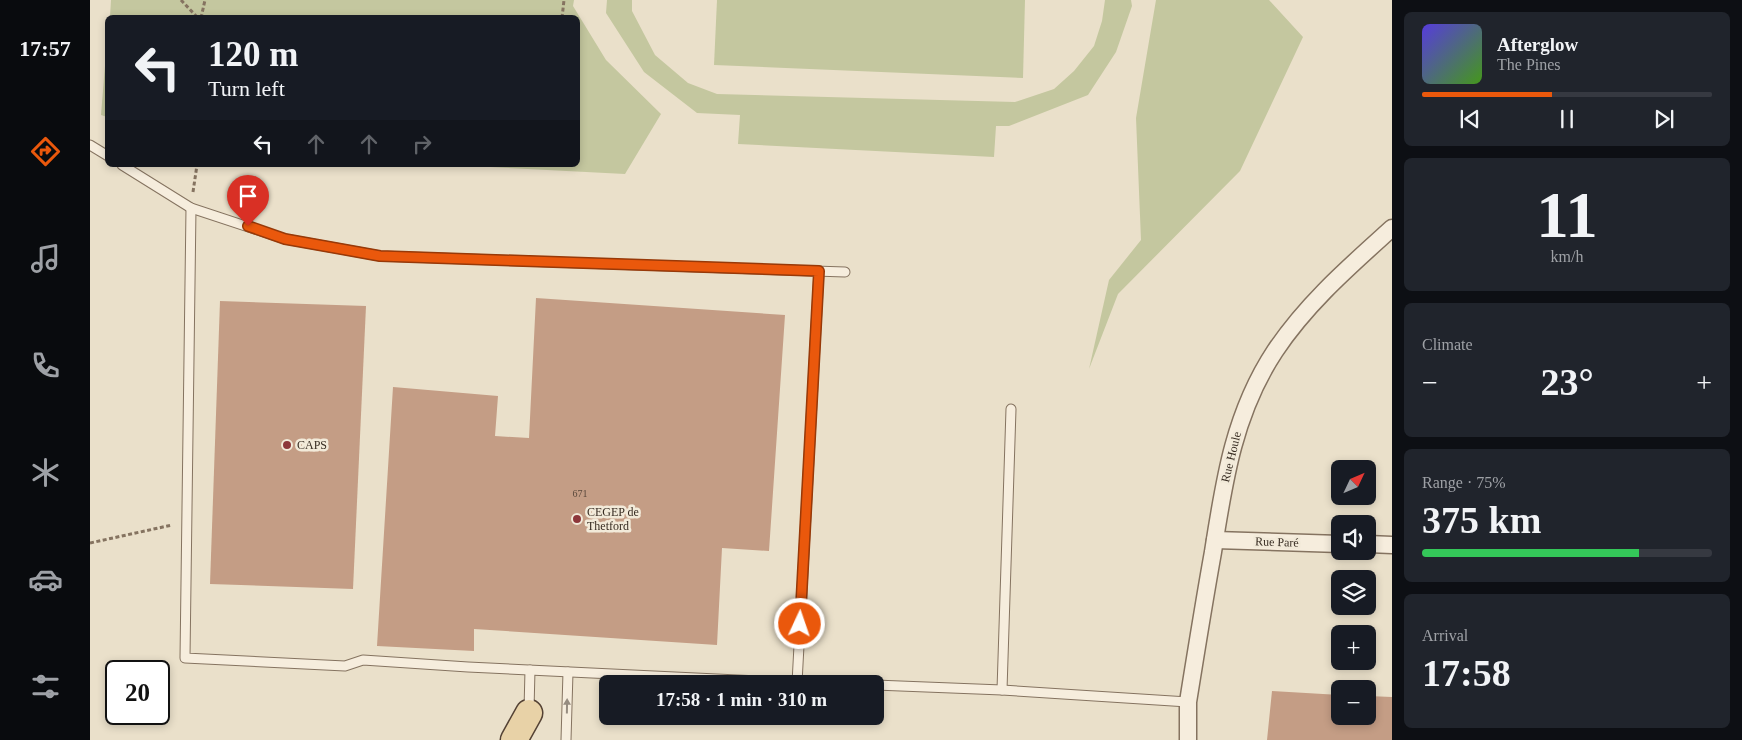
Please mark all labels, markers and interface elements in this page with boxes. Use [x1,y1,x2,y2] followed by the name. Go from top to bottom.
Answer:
[1497,34,1578,55] text: Afterglow
[125,35,190,100] icon: left
[208,35,298,74] text: 120 m
[19,36,71,61] text: 17:57
[1497,56,1561,73] text: The Pines
[208,76,285,101] text: Turn left
[1456,105,1484,133] icon: previous
[1553,105,1581,133] icon: pause
[1650,105,1678,133] icon: next
[249,130,277,158] icon: left
[302,130,330,158] icon: ahead
[355,130,383,158] icon: ahead
[408,130,436,158] icon: right
[28,134,63,169] icon: directions
[227,175,269,226] pin
[1536,179,1598,251] text: 11
[234,182,262,210] icon: arrive
[28,241,63,276] icon: music
[1551,248,1583,265] text: km/h
[1422,336,1473,353] text: Climate
[28,348,63,383] icon: phone
[1540,361,1594,403] text: 23°
[1422,367,1438,398] text: −
[1696,367,1712,398] text: +
[1218,430,1244,484] street label: Rue Houle
[297,438,327,452] place label: CAPS
[281,439,293,451] marker: CAPS
[28,455,63,490] icon: climate
[1331,460,1376,505] north arrow
[1331,460,1376,725] map controls
[1422,474,1506,491] text: Range · 75%
[573,488,588,499] house number: 671
[1422,499,1541,541] text: 375 km
[587,505,639,533] place label: CEGEP de Thetford
[571,513,583,525] marker: CEGEP de Thetford
[1331,515,1376,560] button: sound
[1255,534,1299,550] street label: Rue Paré
[28,562,63,597] icon: car
[1331,570,1376,615] button: layers
[773,597,825,649] position arrow
[1331,625,1376,670] button: +
[1422,627,1468,644] text: Arrival
[1422,652,1511,694] text: 17:58
[105,660,170,725] speed limit sign: 20
[28,669,63,704] icon: filters
[1331,680,1376,725] button: −
[656,689,827,710] text: 17:58 · 1 min · 310 m
[563,698,571,714] one-way arrow

